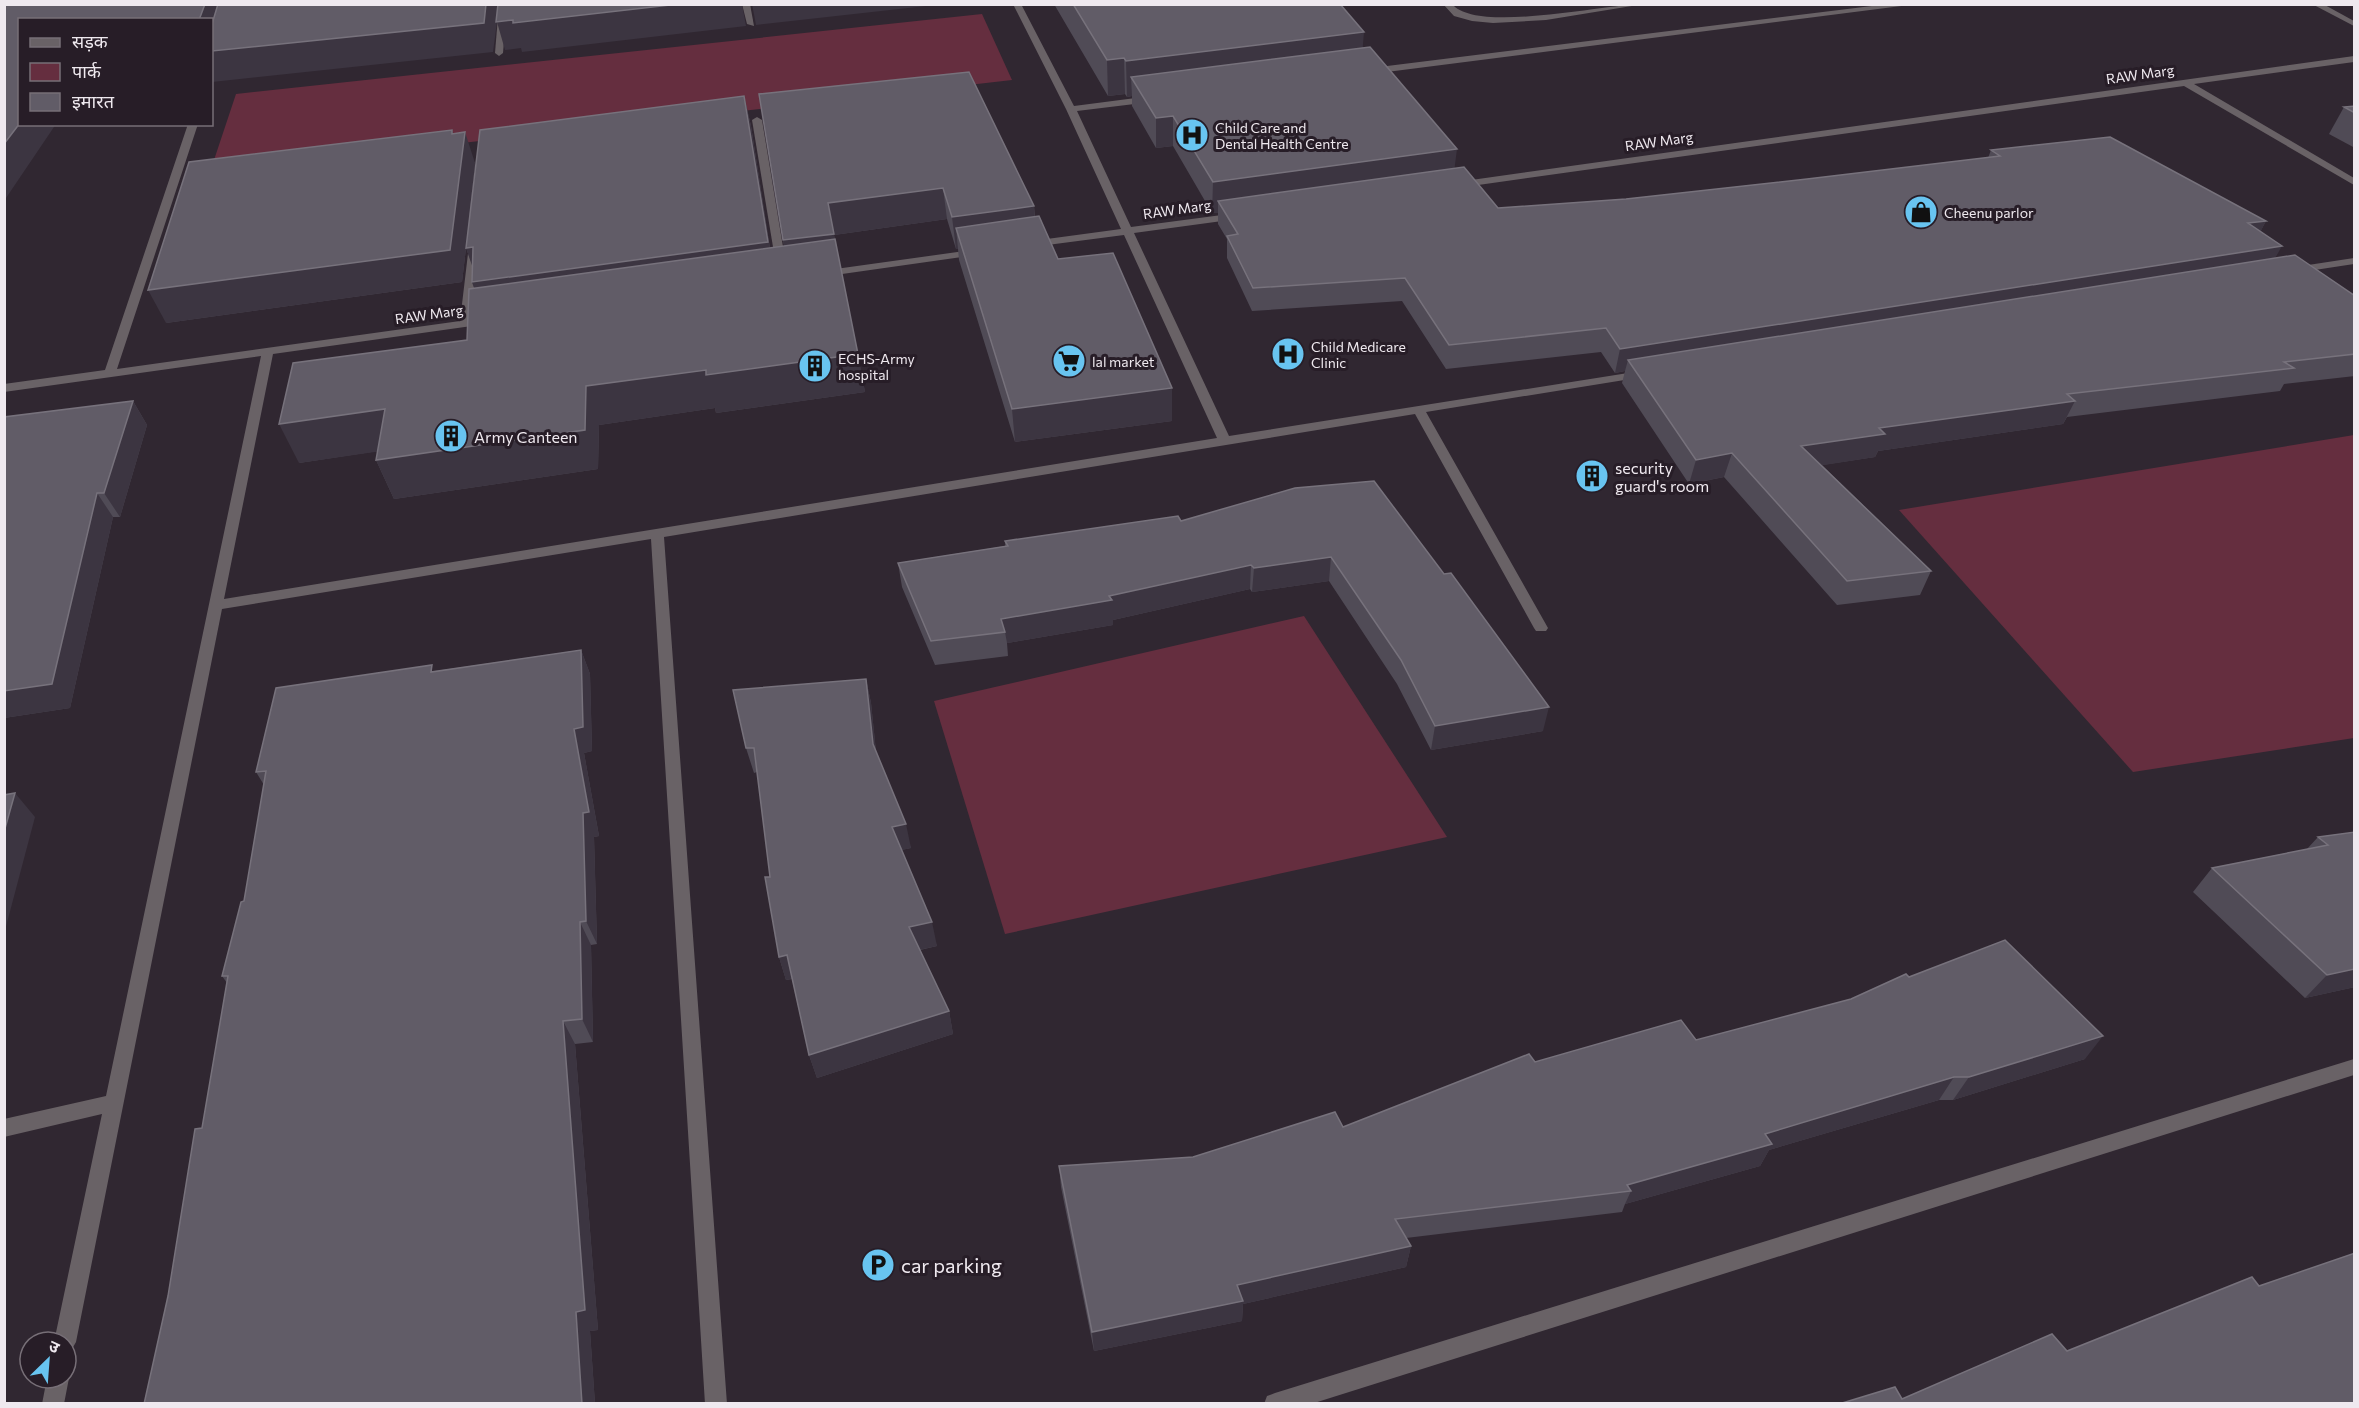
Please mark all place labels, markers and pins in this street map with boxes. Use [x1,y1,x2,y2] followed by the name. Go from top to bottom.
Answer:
[1174,117,1210,153] hospital icon: Child Care and Dental Health Centre
[1215,119,1349,152] place label: Child Care and Dental Health Centre
[1903,194,1939,230] shop icon: Cheenu parlor
[1944,204,2034,221] place label: Cheenu parlor
[1270,336,1306,372] hospital icon: Child Medicare Clinic
[1311,338,1406,371] place label: Child Medicare Clinic
[1051,343,1087,379] supermarket icon: lal market
[797,348,833,384] building icon: ECHS-Army hospital
[838,350,915,383] place label: ECHS-Army hospital
[1092,353,1155,370] place label: lal market
[433,418,469,454] building icon: Army Canteen
[474,427,578,446] place label: Army Canteen
[1574,458,1610,494] building icon: security guard's room
[1615,458,1709,495] place label: security guard's room
[860,1247,896,1283] parking icon: car parking
[901,1253,1002,1277] place label: car parking

